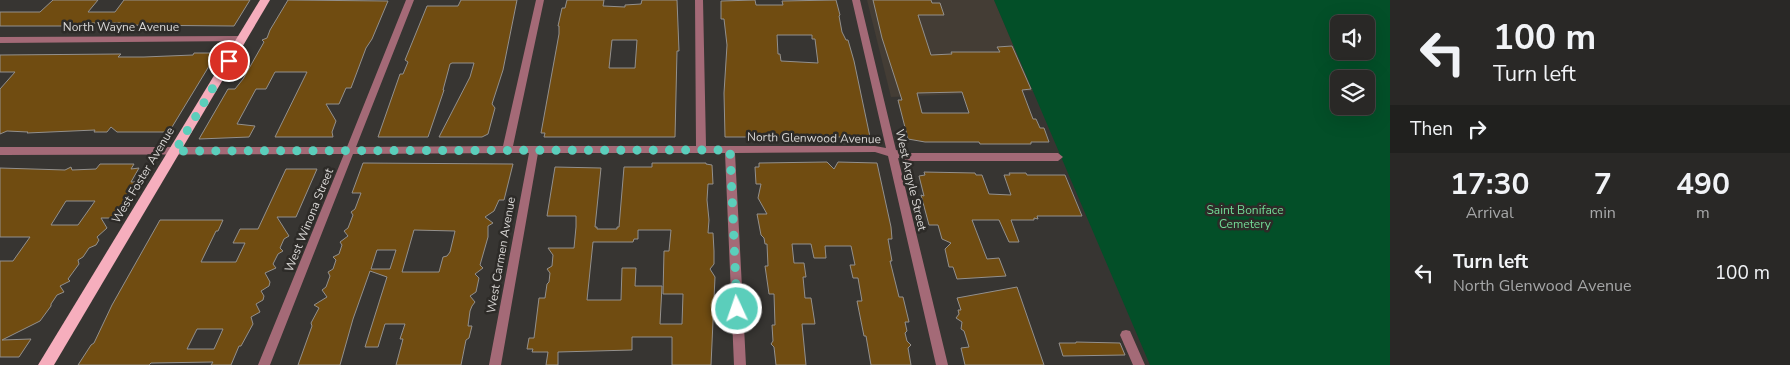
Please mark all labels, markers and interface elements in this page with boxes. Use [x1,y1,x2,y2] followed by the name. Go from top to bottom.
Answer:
[1493,14,1596,61] text: 100 m
[1330,15,1375,115] map controls
[1330,15,1375,60] button: sound
[63,19,179,35] street label: North Wayne Avenue
[1410,20,1475,85] icon: left
[208,40,250,82] pin
[215,47,243,75] icon: arrive
[1493,59,1576,89] text: Turn left
[1330,70,1375,115] button: layers
[1463,115,1491,143] icon: right
[1410,116,1453,142] text: Then
[108,124,178,226] street label: West Foster Avenue
[892,128,931,233] street label: West Argyle Street
[747,129,881,147] street label: North Glenwood Avenue
[1450,164,1529,205] text: 17:30
[1594,164,1612,205] text: 7
[1676,164,1730,205] text: 490
[281,165,337,274] street label: West Winona Street
[483,196,519,314] street label: West Carmen Avenue
[1206,202,1284,232] park label: Saint Boniface Cemetery
[1466,202,1514,224] text: Arrival
[1589,202,1616,224] text: min
[1696,202,1710,224] text: m
[1453,249,1528,275] text: Turn left
[1410,259,1438,287] icon: left
[1715,260,1770,286] text: 100 m
[1453,275,1632,297] text: North Glenwood Avenue
[710,282,762,334] position arrow

